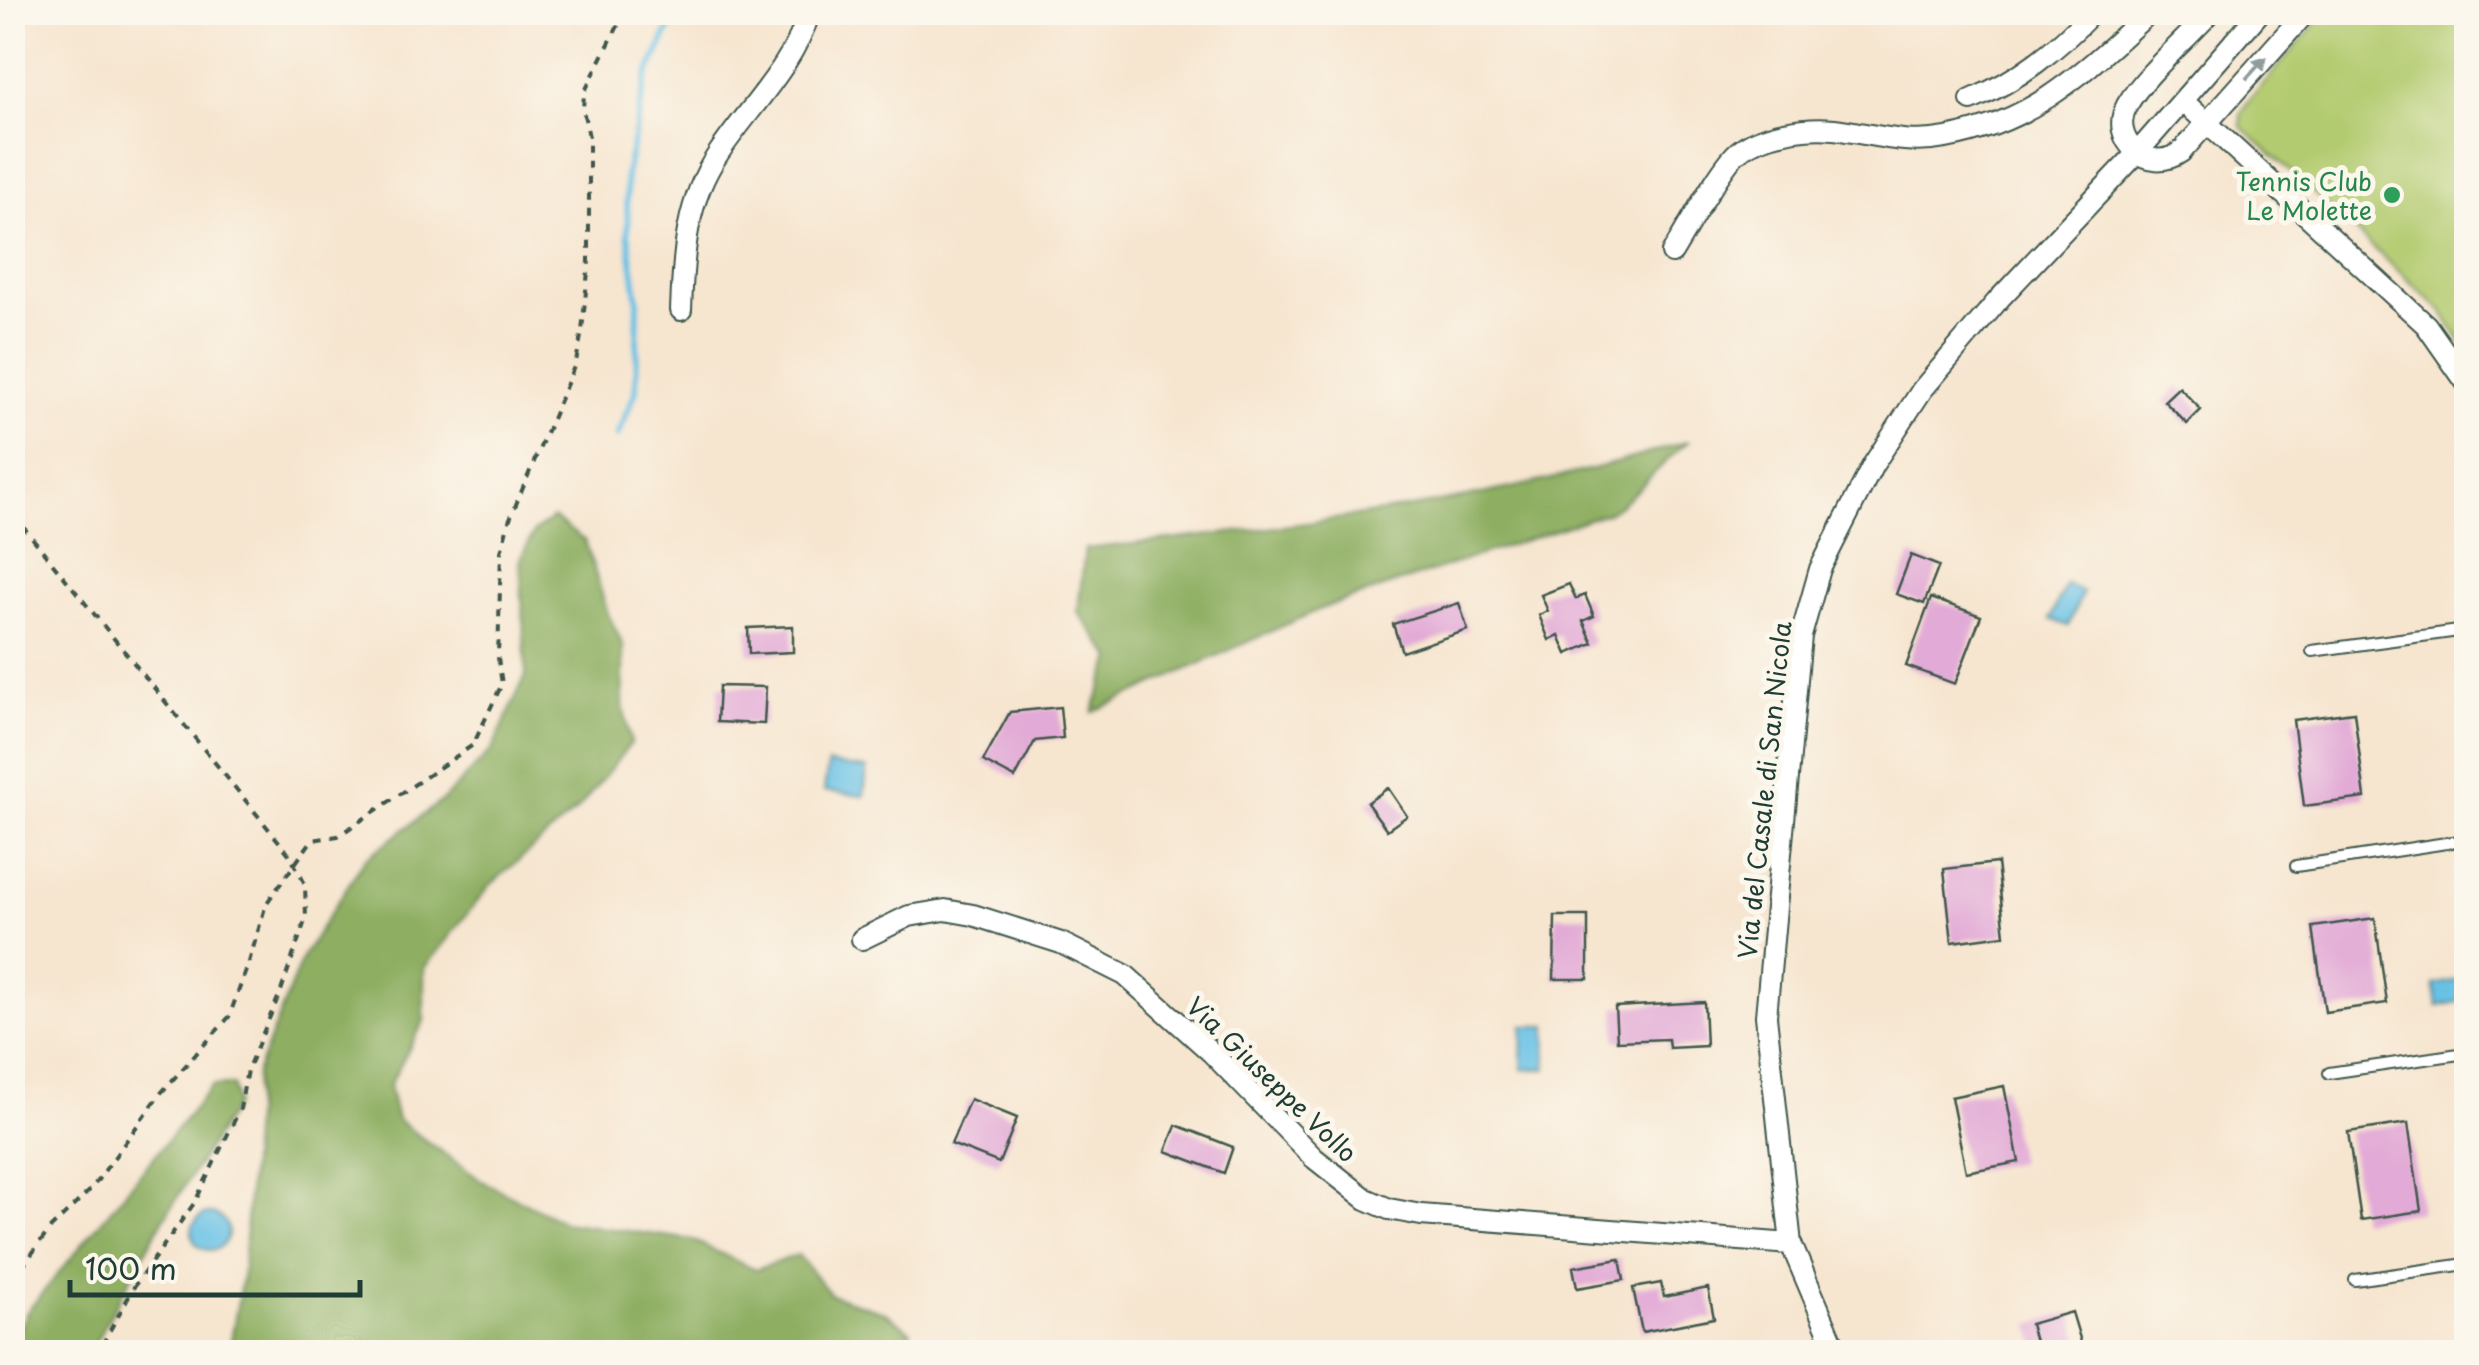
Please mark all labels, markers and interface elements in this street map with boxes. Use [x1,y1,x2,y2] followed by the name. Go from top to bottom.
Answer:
[2245,56,2267,81] one-way arrow
[2236,162,2372,229] place label: Tennis Club Le Molette
[2381,184,2403,206] marker: Tennis Club Le Molette
[1727,619,1801,961] street label: Via del Casale di San Nicola
[1178,987,1366,1171] street label: Via Giuseppe Vollo
[70,1235,360,1297] scale bar
[85,1245,177,1290] text: 100 m

